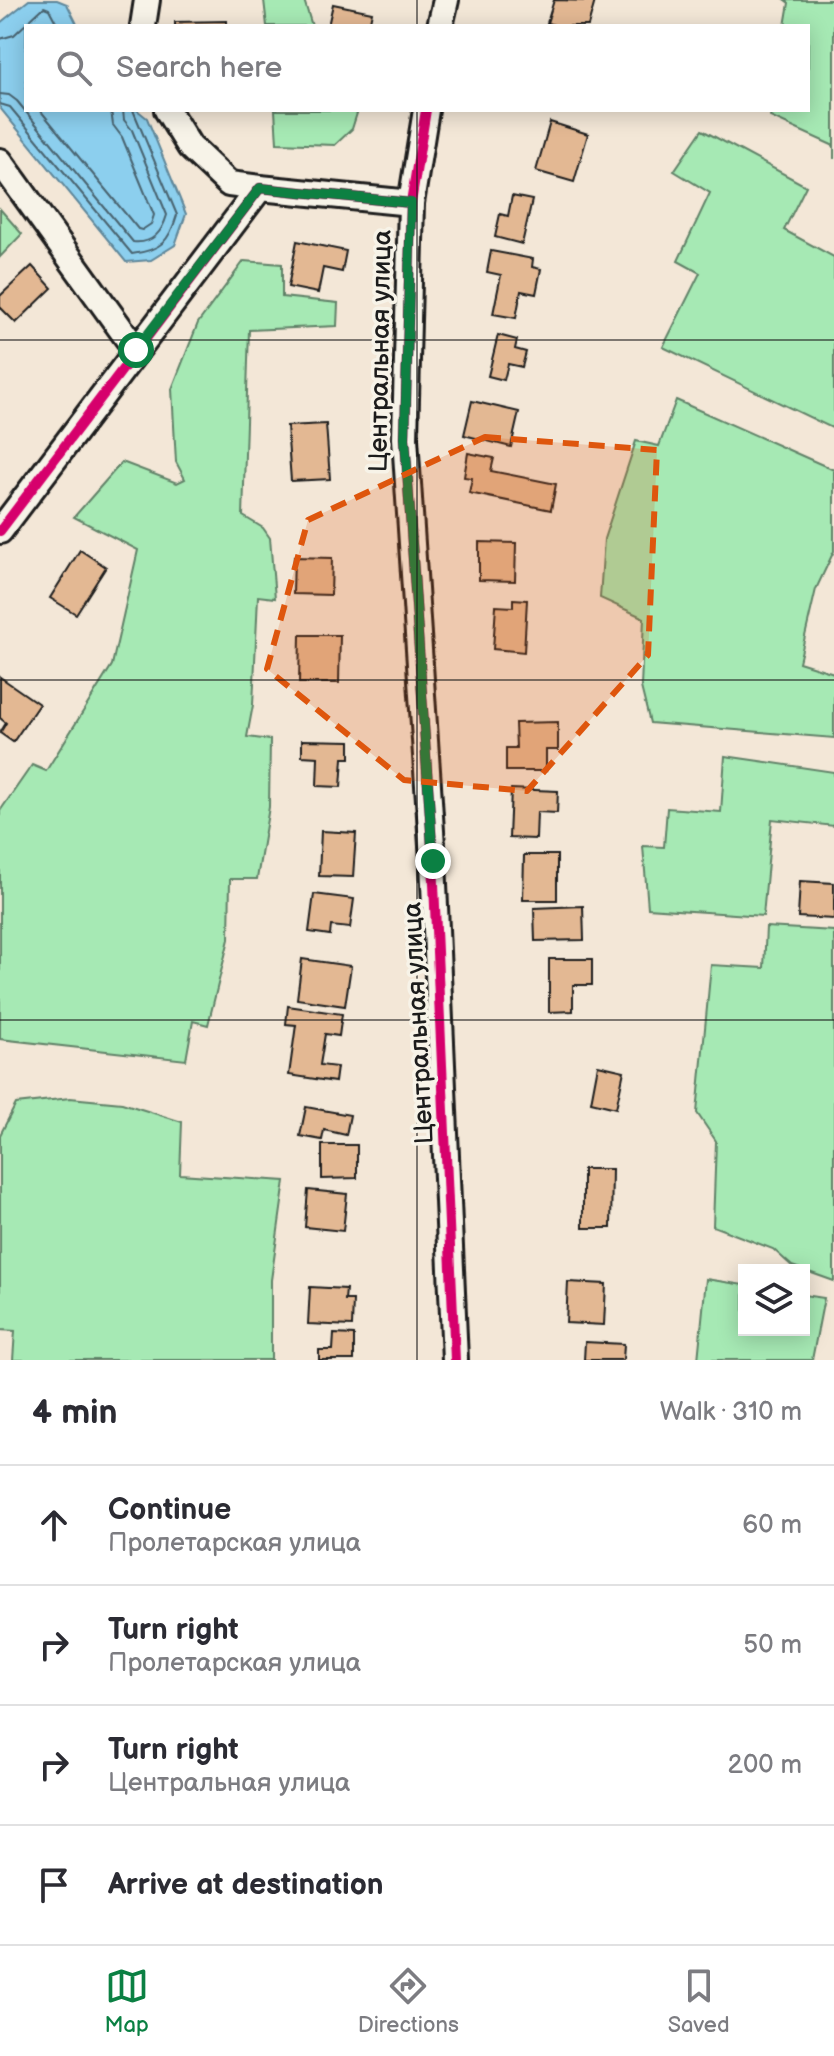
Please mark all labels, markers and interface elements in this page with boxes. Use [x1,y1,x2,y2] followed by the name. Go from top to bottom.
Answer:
[24,24,810,112] search box
[52,46,96,90] icon: search
[116,50,282,86] text: Search here
[363,230,399,472] street label: Центральная улица
[118,332,154,368] route start
[415,843,451,879] route end
[397,901,441,1145] street label: Центральная улица
[738,1264,810,1336] map controls
[738,1264,810,1336] button: layers
[32,1392,118,1433] text: 4 min
[660,1397,802,1428] text: Walk · 310 m
[108,1492,231,1528] text: Continue
[32,1503,76,1547] icon: ahead
[742,1510,802,1541] text: 60 m
[108,1528,361,1559] text: Пролетарская улица
[108,1612,239,1648] text: Turn right
[32,1623,76,1667] icon: right
[743,1630,802,1661] text: 50 m
[108,1648,361,1679] text: Пролетарская улица
[108,1732,239,1768] text: Turn right
[32,1743,76,1787] icon: right
[728,1750,802,1781] text: 200 m
[108,1768,350,1799] text: Центральная улица
[32,1863,76,1907] icon: arrive
[108,1867,384,1903] text: Arrive at destination
[104,1964,149,2039] tab: Map
[358,1964,459,2039] tab: Directions
[668,1964,730,2039] tab: Saved

